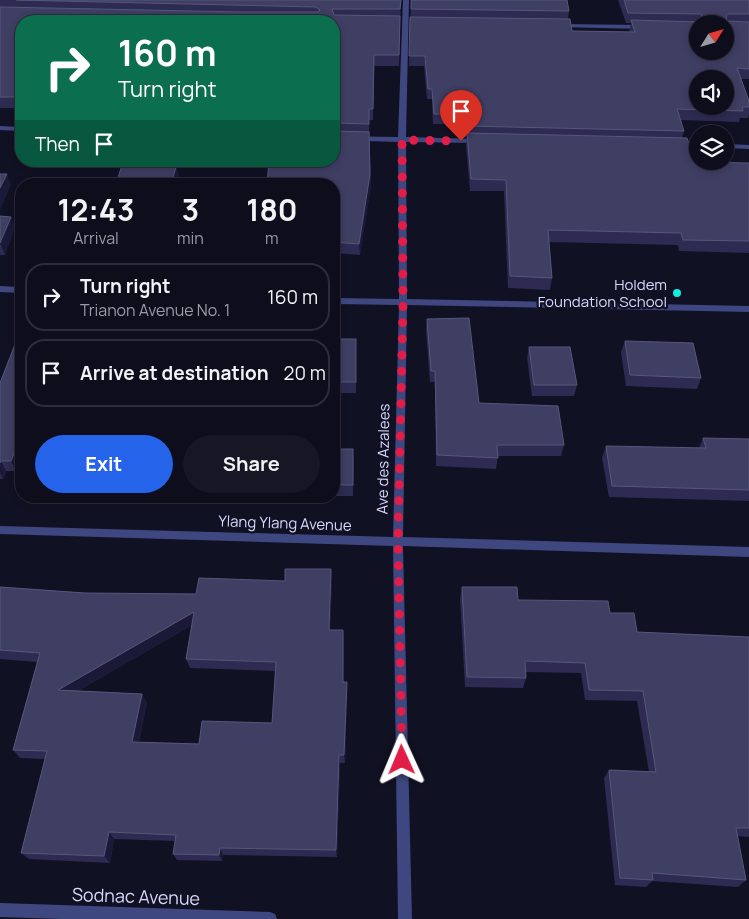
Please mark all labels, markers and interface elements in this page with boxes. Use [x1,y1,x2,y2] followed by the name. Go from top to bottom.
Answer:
[689,15,734,60] north arrow
[689,15,734,170] map controls
[118,29,217,77] text: 160 m
[35,35,100,100] icon: right
[689,70,734,115] button: sound
[118,74,216,104] text: Turn right
[440,90,482,141] pin
[447,97,475,125] icon: arrive
[689,125,734,170] button: layers
[90,130,118,158] icon: arrive
[35,131,80,157] text: Then
[57,189,134,230] text: 12:43
[182,189,199,230] text: 3
[246,189,298,230] text: 180
[73,227,119,249] text: Arrival
[177,227,204,249] text: min
[265,227,279,249] text: m
[80,273,170,299] text: Turn right
[538,274,667,312] place label: Holdem Foundation School
[37,283,65,311] icon: right
[267,284,318,310] text: 160 m
[671,287,683,299] marker: Holdem Foundation School
[80,299,230,321] text: Trianon Avenue No. 1
[37,359,65,387] icon: arrive
[80,360,269,386] text: Arrive at destination
[284,360,326,386] text: 20 m
[372,403,394,515] street label: Ave des Azalees
[35,435,173,493] button: Exit
[183,435,320,493] button: Share
[218,510,352,536] street label: Ylang Ylang Avenue
[375,733,427,785] position arrow
[71,882,201,910] street label: Sodnac Avenue

